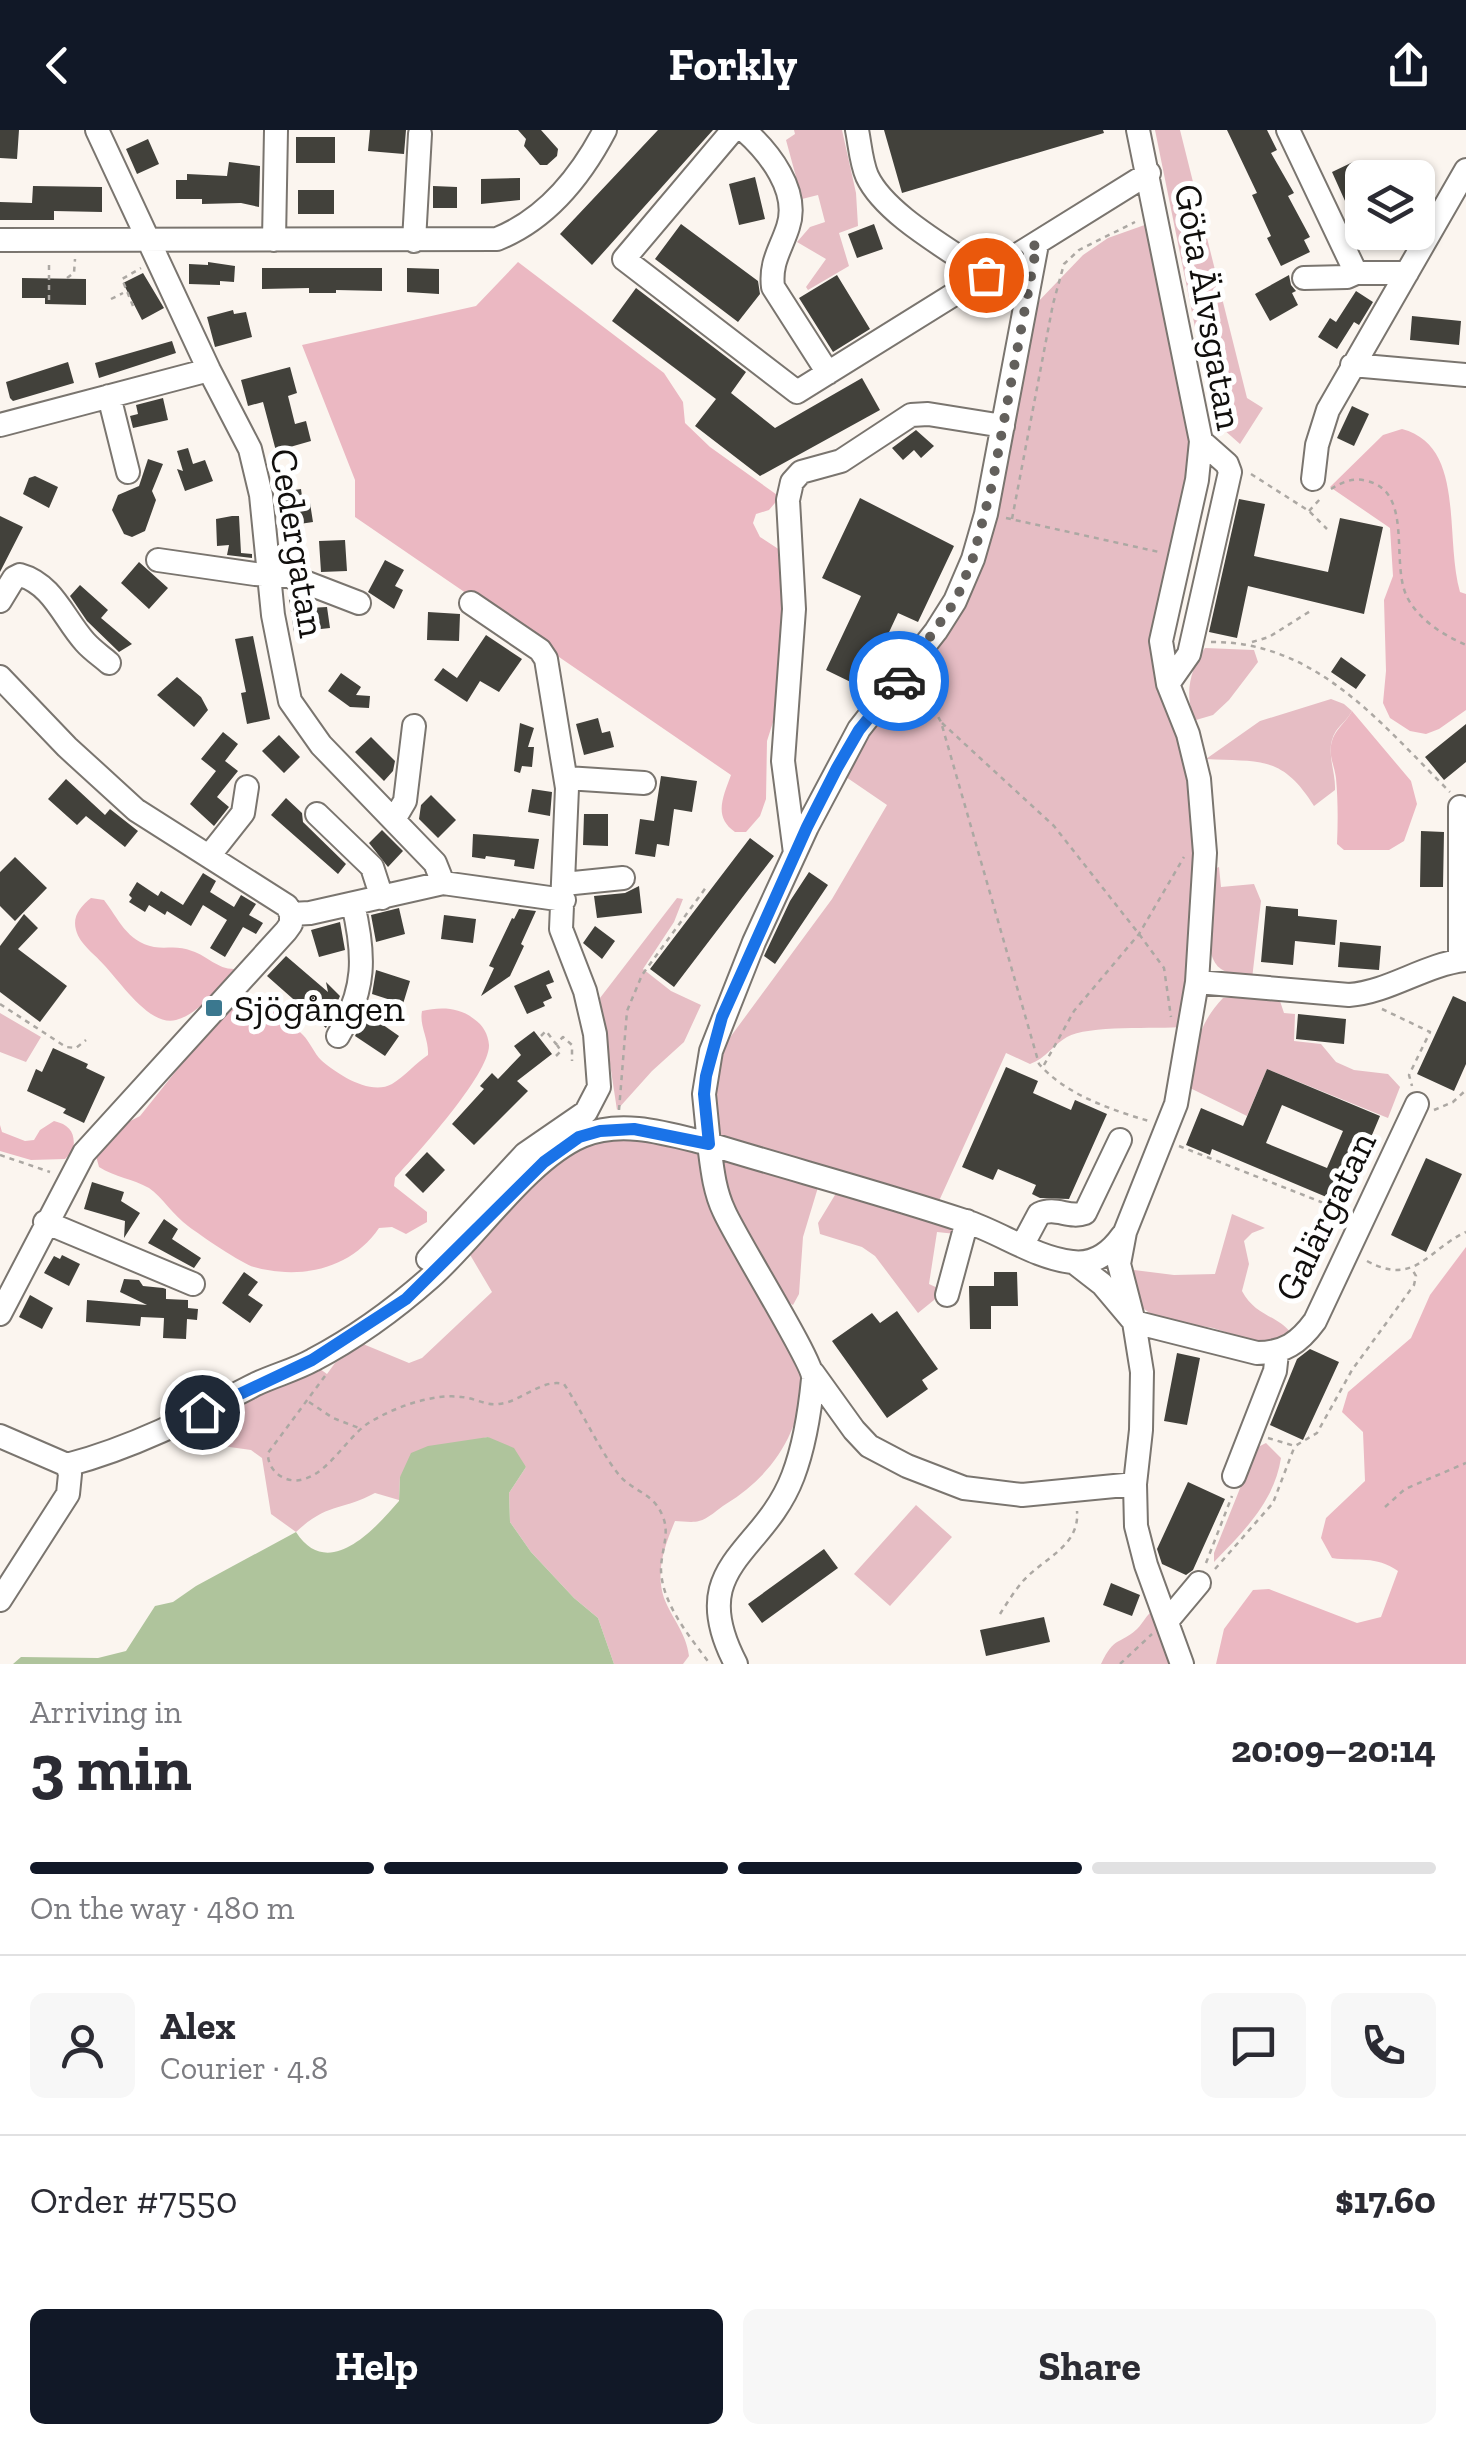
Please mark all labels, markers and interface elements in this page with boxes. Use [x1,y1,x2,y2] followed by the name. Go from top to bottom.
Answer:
[30,38,85,93] icon: back
[669,38,797,92] text: Forkly
[1381,38,1436,93] icon: share
[1345,160,1435,250] map controls
[1345,160,1435,250] button: layers
[1165,180,1253,434] street label: Göta Älvsgatan
[944,233,1029,318] pin
[959,248,1014,303] icon: bag
[260,445,336,641] street label: Cedergatan
[849,631,949,731] courier
[872,654,927,709] icon: car
[234,985,405,1031] place label: Sjögången
[203,997,225,1019] marker: Sjögången
[1264,1124,1386,1308] street label: Galärgatan
[160,1370,245,1455] pin
[175,1385,230,1440] icon: home
[30,1693,182,1731] text: Arriving in
[1231,1726,1436,1772] text: 20:09–20:14
[30,1729,192,1807] text: 3 min
[30,1889,294,1927] text: On the way · 480 m
[30,1993,135,2098] button: person
[1201,1993,1306,2098] button: chat
[1331,1993,1436,2098] button: phone
[160,2003,236,2049] text: Alex
[160,2049,328,2087] text: Courier · 4.8
[30,2177,238,2223] text: Order #7550
[1335,2177,1436,2223] text: $17.60
[30,2309,723,2424] button: Help
[743,2309,1436,2424] button: Share

